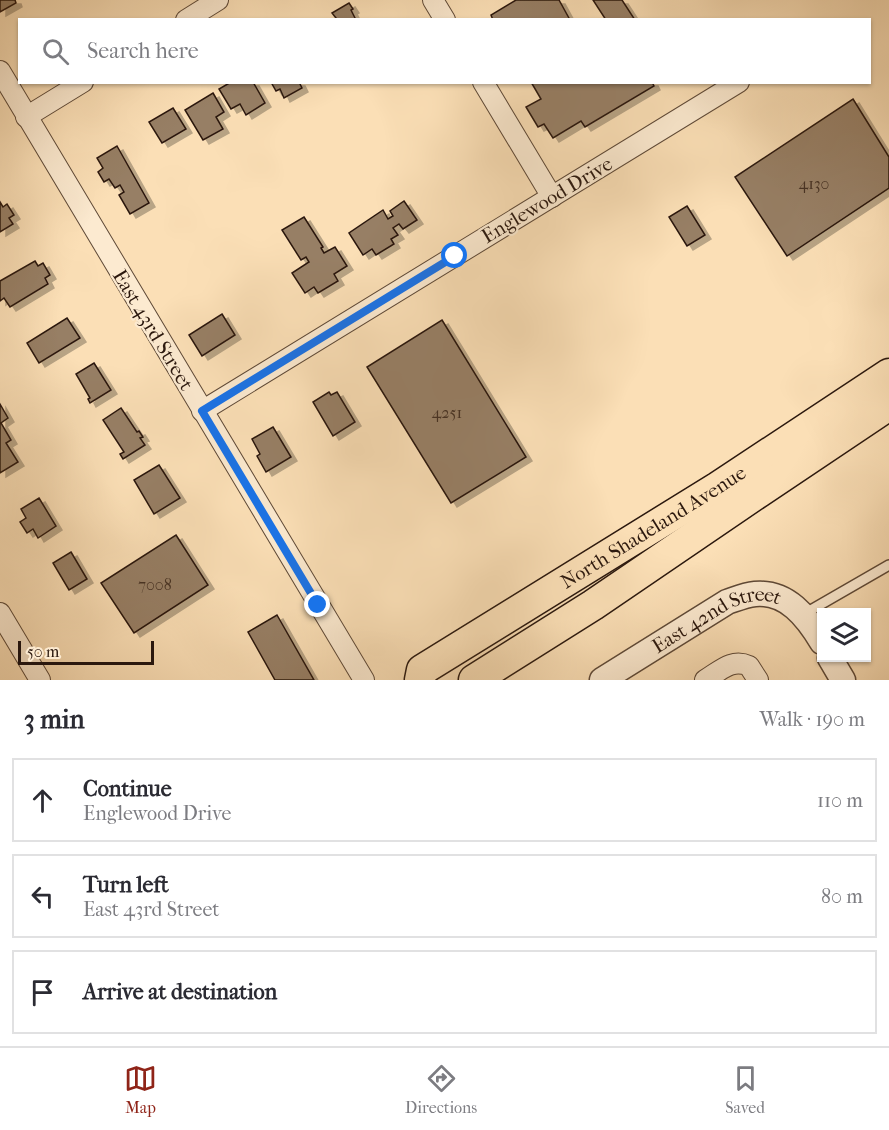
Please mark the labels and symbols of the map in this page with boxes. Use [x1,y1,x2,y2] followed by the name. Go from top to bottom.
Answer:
[477,152,617,248] street label: Englewood Drive
[799,174,829,193] house number: 4130
[441,242,467,268] route start
[108,266,198,394] street label: East 43rd Street
[432,403,462,422] house number: 4251
[556,460,750,593] street label: North Shadeland Avenue
[138,575,172,594] house number: 7008
[648,582,785,657] street label: East 42nd Street
[304,591,330,617] route end
[18,638,154,666] scale bar

